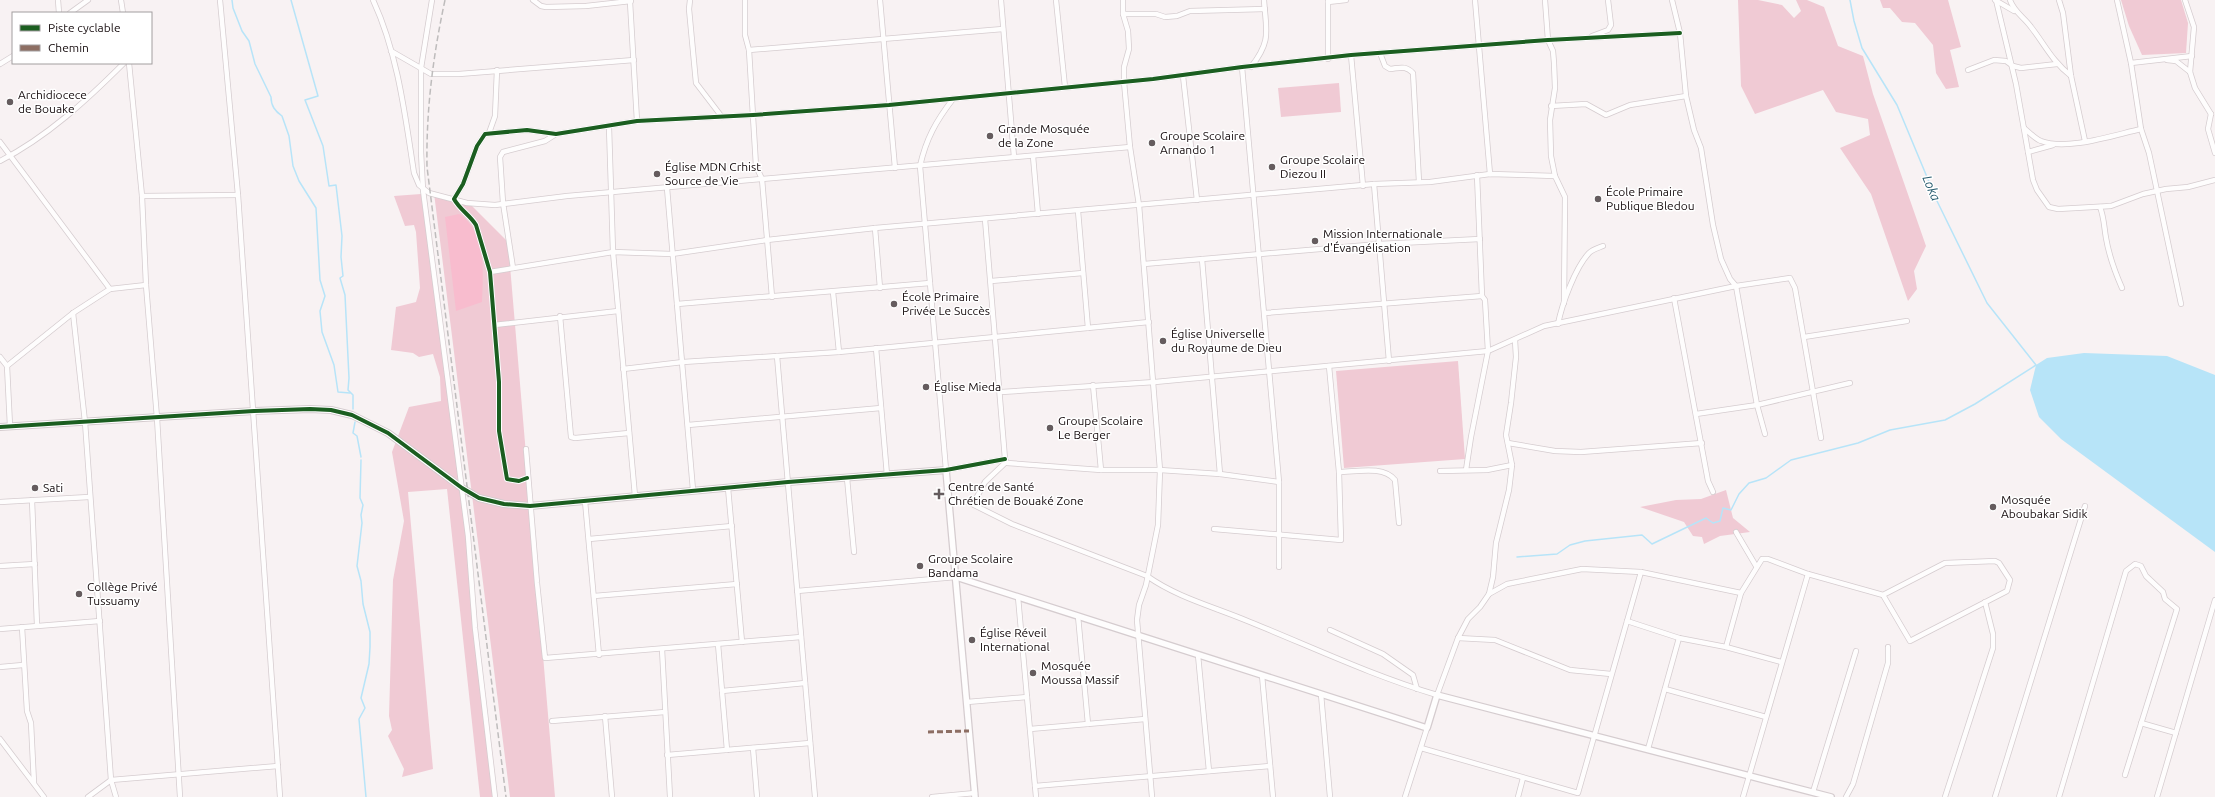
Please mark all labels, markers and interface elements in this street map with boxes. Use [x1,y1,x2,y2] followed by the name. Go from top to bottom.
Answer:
[12,12,152,64] legend
[48,21,121,34] text: Piste cyclable
[48,41,89,54] text: Chemin
[18,88,87,115] place label: Archidiocece de Bouake
[5,97,15,107] marker: Archidiocece de Bouake
[998,122,1090,149] place label: Grande Mosquée de la Zone
[1160,129,1245,156] place label: Groupe Scolaire Arnando 1
[985,131,995,141] marker: Grande Mosquée de la Zone
[1147,138,1157,148] marker: Groupe Scolaire Arnando 1
[1280,153,1365,180] place label: Groupe Scolaire Diezou II
[665,160,761,187] place label: Église MDN Crhist Source de Vie
[1267,162,1277,172] marker: Groupe Scolaire Diezou II
[652,169,662,179] marker: Église MDN Crhist Source de Vie
[1920,173,1944,203] water label: Loka
[1606,185,1695,212] place label: École Primaire Publique Bledou
[1593,194,1603,204] marker: École Primaire Publique Bledou
[1323,227,1443,254] place label: Mission Internationale d'Évangélisation
[1310,236,1320,246] marker: Mission Internationale d'Évangélisation
[902,290,990,317] place label: École Primaire Privée Le Succès
[889,299,899,309] marker: École Primaire Privée Le Succès
[1171,327,1282,354] place label: Église Universelle du Royaume de Dieu
[1158,336,1168,346] marker: Église Universelle du Royaume de Dieu
[934,380,1001,393] place label: Église Mieda
[921,382,931,392] marker: Église Mieda
[1058,414,1143,441] place label: Groupe Scolaire Le Berger
[1045,423,1055,433] marker: Groupe Scolaire Le Berger
[948,480,1084,507] place label: Centre de Santé Chrétien de Bouaké Zone
[43,481,63,494] place label: Sati
[30,483,40,493] marker: Sati
[933,488,945,500] marker: Centre de Santé Chrétien de Bouaké Zone
[2001,493,2088,520] place label: Mosquée Aboubakar Sidik
[1988,502,1998,512] marker: Mosquée Aboubakar Sidik
[928,552,1013,579] place label: Groupe Scolaire Bandama
[915,561,925,571] marker: Groupe Scolaire Bandama
[87,580,158,607] place label: Collège Privé Tussuamy
[74,589,84,599] marker: Collège Privé Tussuamy
[980,626,1050,653] place label: Église Réveil International
[967,635,977,645] marker: Église Réveil International
[1041,659,1120,686] place label: Mosquée Moussa Massif
[1028,668,1038,678] marker: Mosquée Moussa Massif

